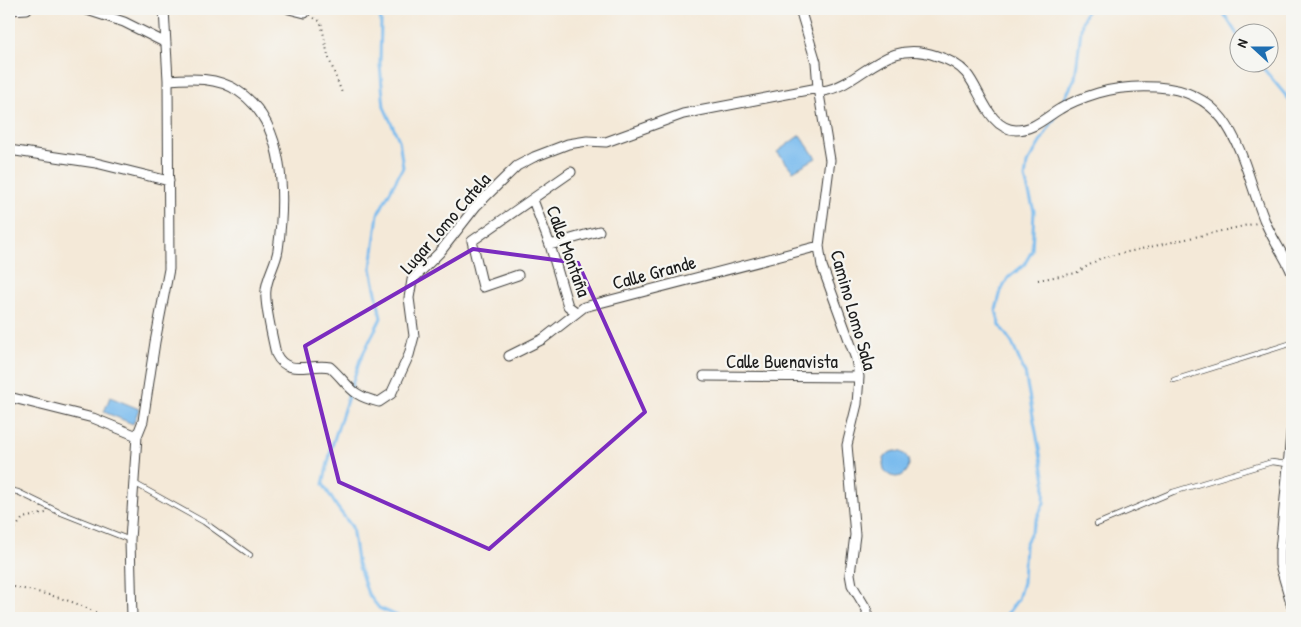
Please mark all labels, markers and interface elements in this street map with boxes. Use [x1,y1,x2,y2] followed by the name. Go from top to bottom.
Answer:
[1228,22,1278,72] north arrow
[1231,36,1252,50] text: N
[394,166,497,279] street label: Lugar Lomo Catela
[540,202,598,301] street label: Calle Montaña
[824,247,884,374] street label: Camino Lomo Sala
[609,248,699,296] street label: Calle Grande
[726,348,839,374] street label: Calle Buenavista

